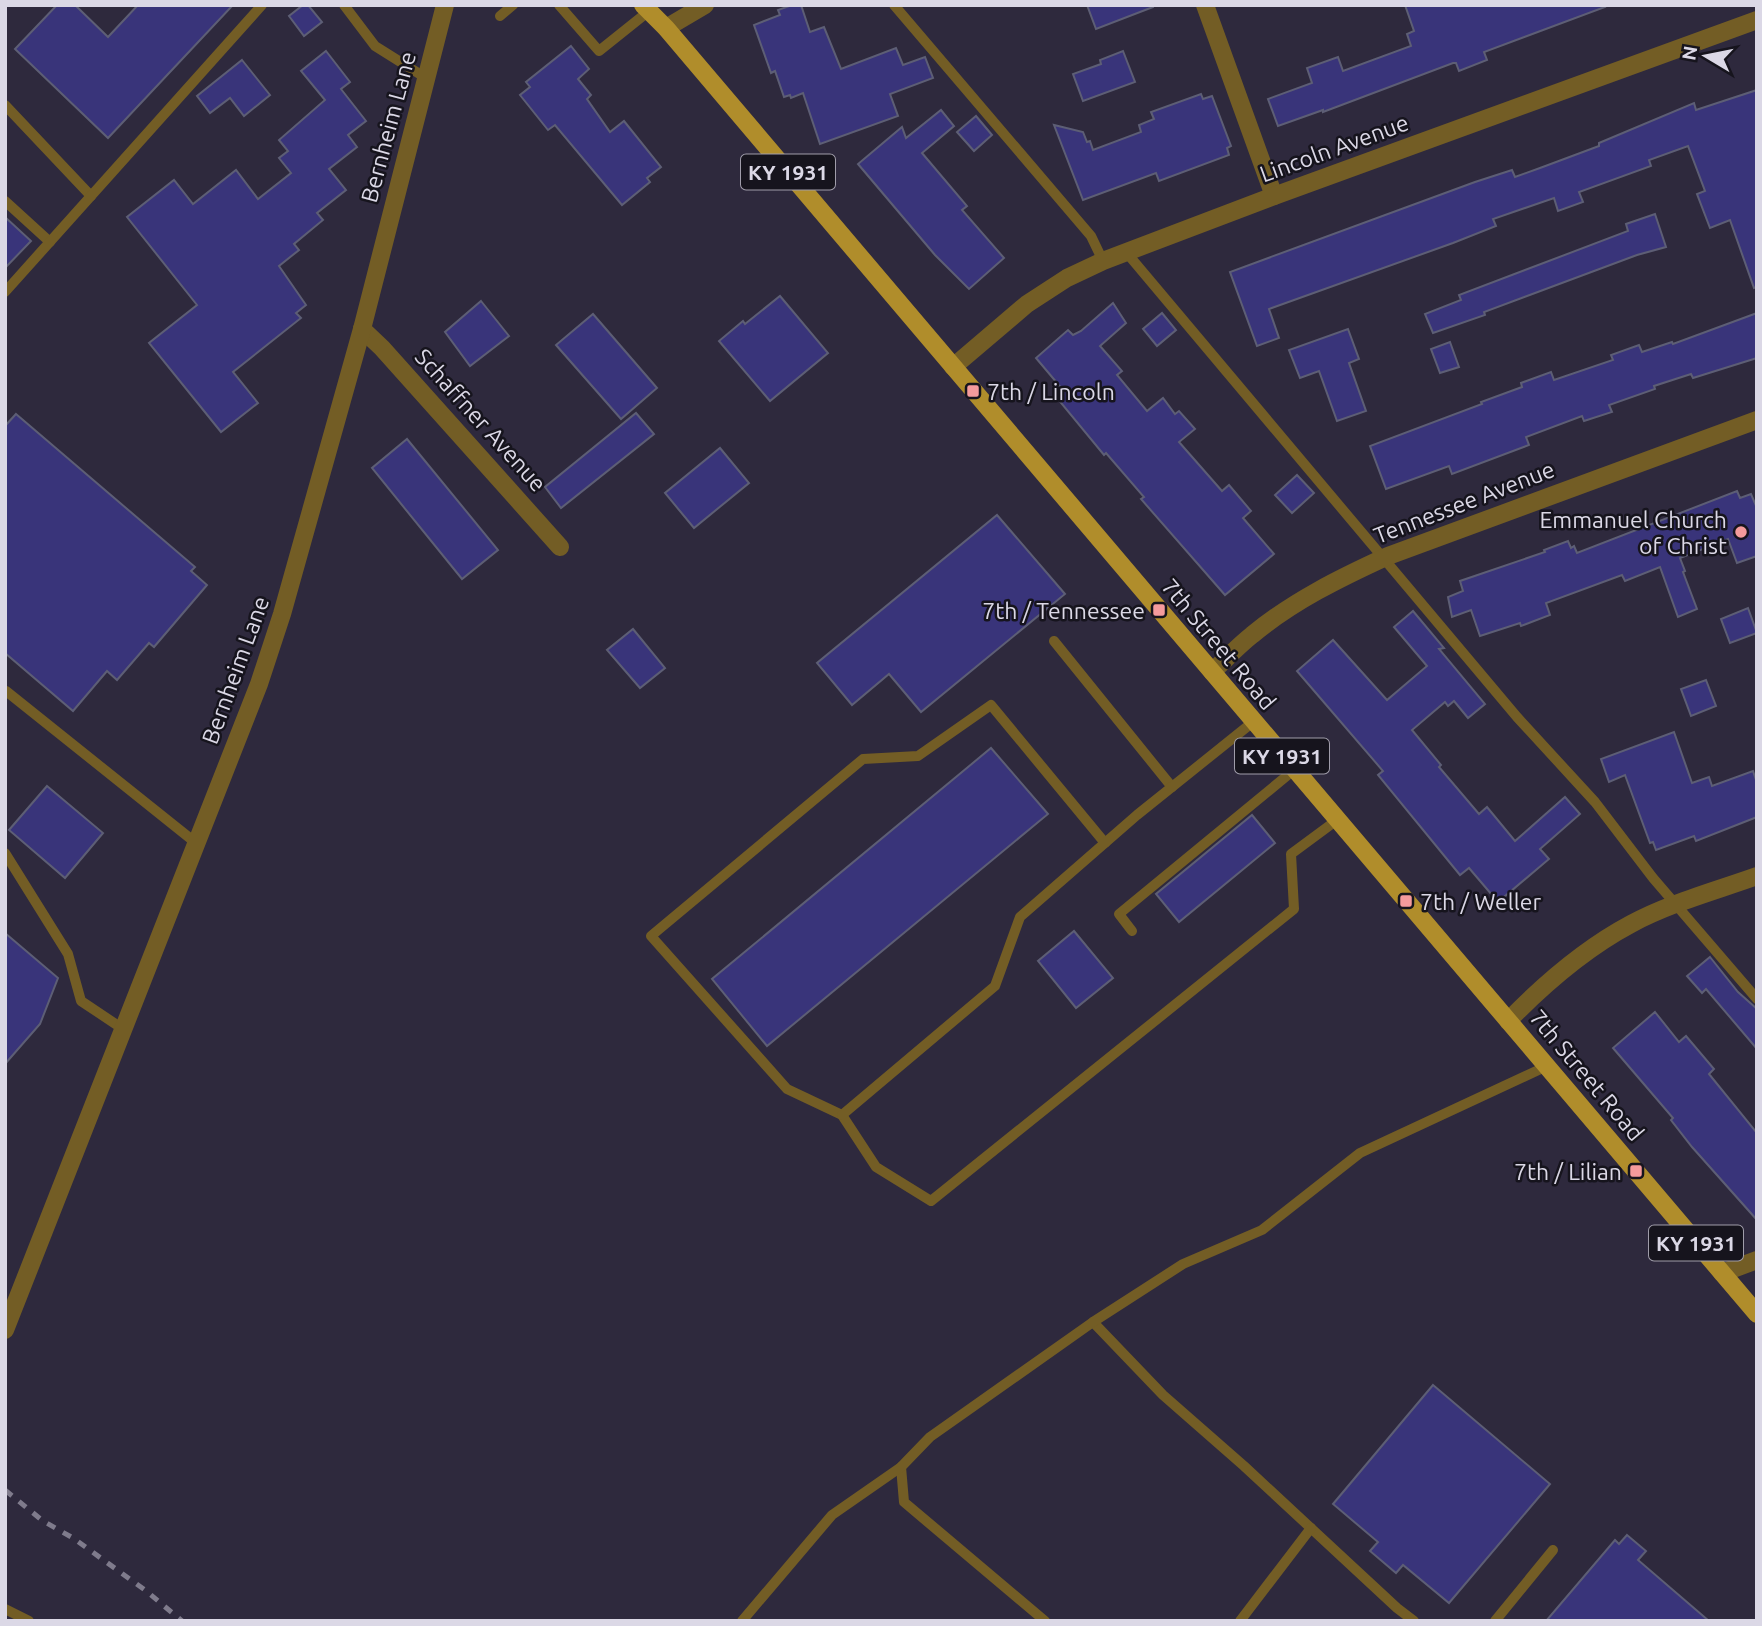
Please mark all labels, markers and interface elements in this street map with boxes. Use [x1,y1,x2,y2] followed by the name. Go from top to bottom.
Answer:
[1671,21,1741,91] north arrow
[1677,44,1701,62] text: N
[356,49,420,205] street label: Bernheim Lane
[1256,110,1412,186] street label: Lincoln Avenue
[741,154,835,190] road number: KY 1931
[411,344,551,496] street label: Schaffner Avenue
[987,379,1115,404] place label: 7th / Lincoln
[965,383,981,399] marker: 7th / Lincoln
[1370,456,1558,548] street label: Tennessee Avenue
[1539,507,1727,558] place label: Emmanuel Church of Christ
[1733,524,1749,540] marker: Emmanuel Church of Christ
[1157,574,1281,714] street label: 7th Street Road
[197,593,273,747] street label: Bernheim Lane
[982,598,1145,623] place label: 7th / Tennessee
[1151,602,1167,618] marker: 7th / Tennessee
[1235,738,1329,774] road number: KY 1931
[1420,889,1542,914] place label: 7th / Weller
[1398,893,1414,909] marker: 7th / Weller
[1525,1005,1649,1145] street label: 7th Street Road
[1514,1159,1622,1184] place label: 7th / Lilian
[1628,1163,1644,1179] marker: 7th / Lilian
[1649,1226,1743,1260] road number: KY 1931

